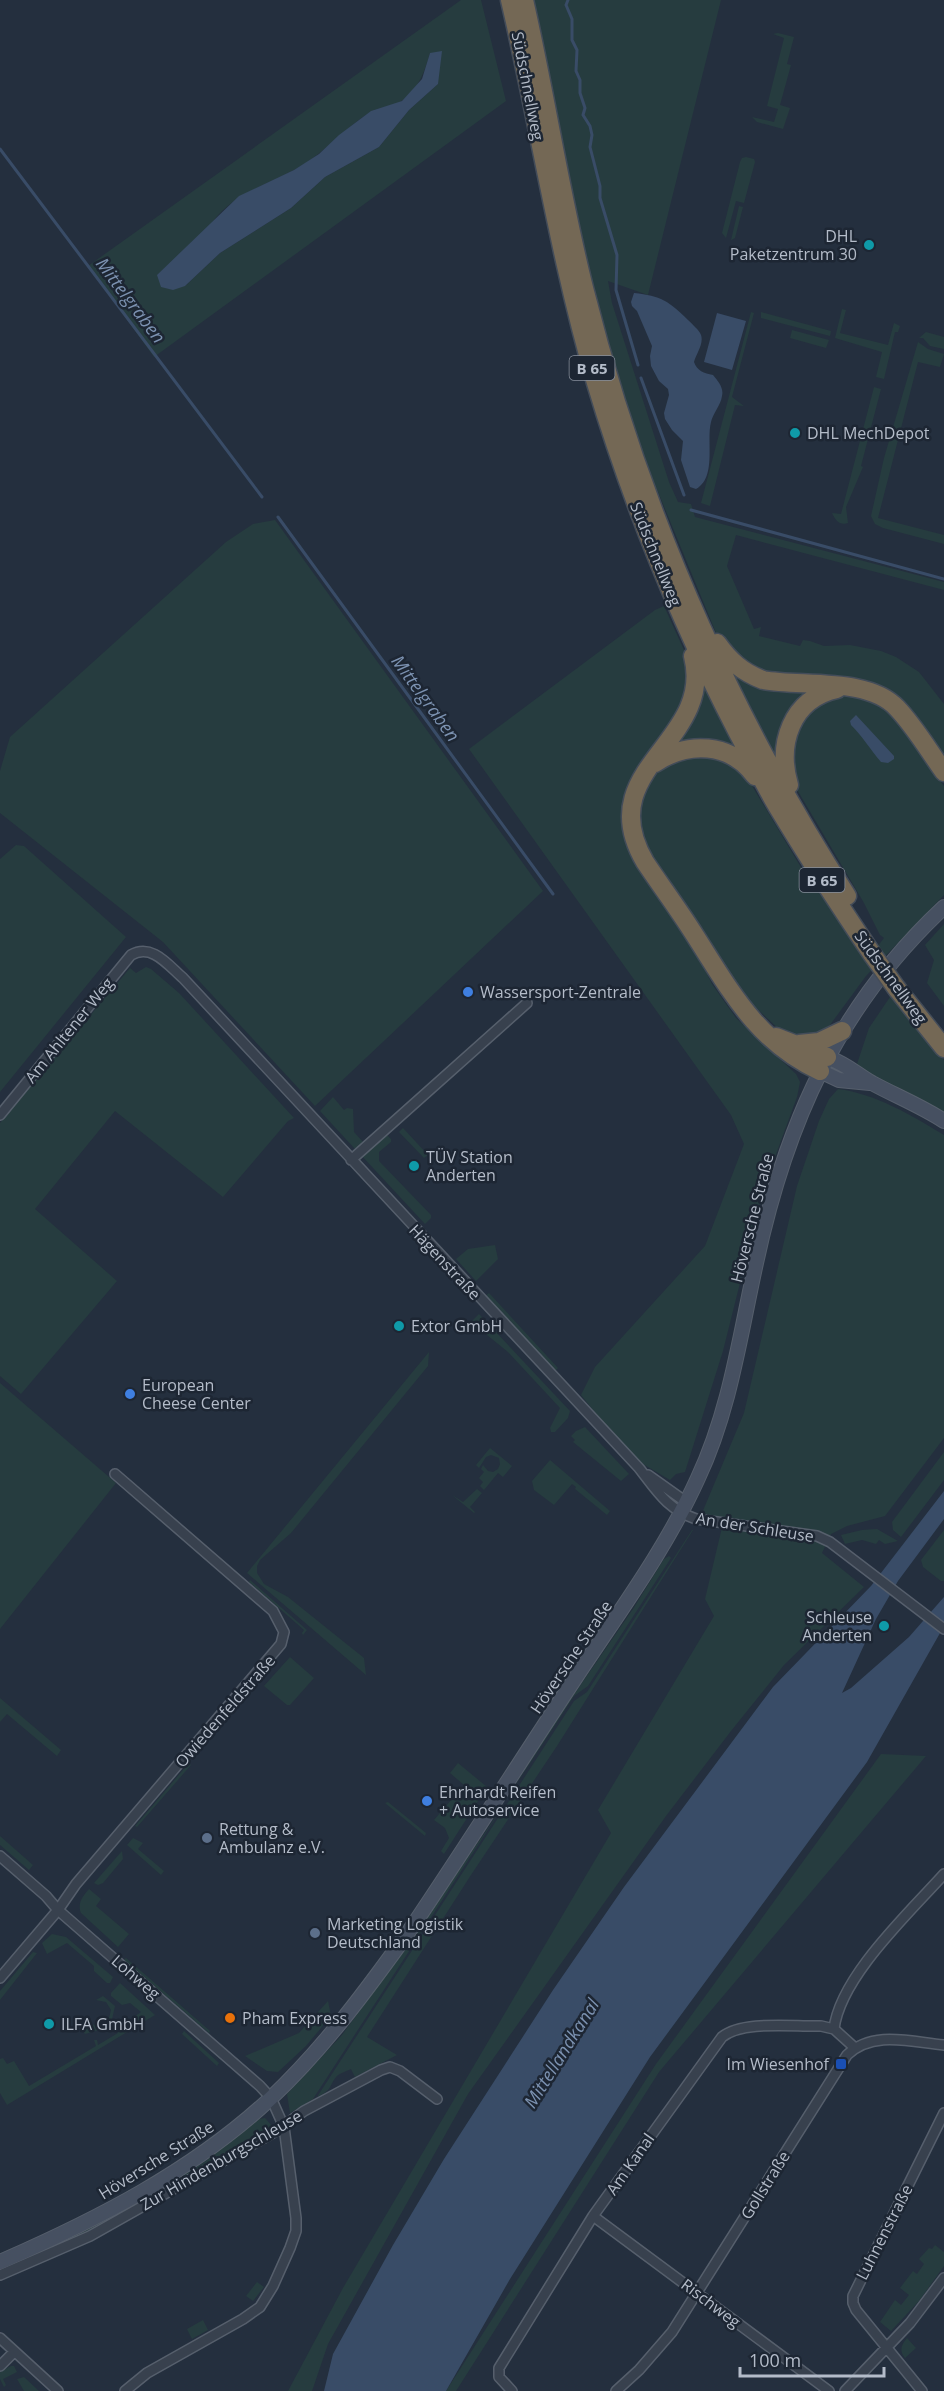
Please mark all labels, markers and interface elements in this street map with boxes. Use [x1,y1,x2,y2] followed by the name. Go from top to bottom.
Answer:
[507,30,549,143] street label: Südschnellweg
[730,225,857,265] place label: DHL Paketzentrum 30
[862,238,876,252] marker: DHL Paketzentrum 30
[91,252,171,348] water label: Mittelgraben
[570,356,614,380] road number: B 65
[807,422,930,444] place label: DHL MechDepot
[788,426,802,440] marker: DHL MechDepot
[625,499,687,610] street label: Südschnellweg
[387,650,465,746] water label: Mittelgraben
[800,868,844,892] road number: B 65
[850,926,933,1028] street label: Südschnellweg
[20,972,119,1087] street label: Am Ahltener Weg
[480,981,641,1003] place label: Wassersport-Zentrale
[461,985,475,999] marker: Wassersport-Zentrale
[426,1146,513,1186] place label: TÜV Station Anderten
[725,1151,779,1285] street label: Höversche Straße
[407,1159,421,1173] marker: TÜV Station Anderten
[404,1219,486,1305] street label: Hägenstraße
[411,1315,502,1337] place label: Extor GmbH
[392,1319,406,1333] marker: Extor GmbH
[142,1374,251,1414] place label: European Cheese Center
[123,1387,137,1401] marker: European Cheese Center
[694,1507,816,1547] street label: An der Schleuse
[525,1596,617,1718] street label: Höversche Straße
[802,1606,872,1646] place label: Schleuse Anderten
[877,1619,891,1633] marker: Schleuse Anderten
[170,1650,280,1772] street label: Owiedenfeldstraße
[439,1781,556,1821] place label: Ehrhardt Reifen + Autoservice
[420,1794,434,1808] marker: Ehrhardt Reifen + Autoservice
[219,1818,325,1858] place label: Rettung & Ambulanz e.V.
[200,1831,214,1845] marker: Rettung & Ambulanz e.V.
[327,1913,464,1953] place label: Marketing Logistik Deutschland
[308,1926,322,1940] marker: Marketing Logistik Deutschland
[107,1950,165,2004] street label: Lohweg
[518,1993,604,2112] water label: Mittellandkanal
[242,2007,347,2029] place label: Pham Express
[223,2011,237,2025] marker: Pham Express
[61,2013,144,2035] place label: ILFA GmbH
[42,2017,56,2031] marker: ILFA GmbH
[727,2053,831,2075] place label: Im Wiesenhof
[834,2057,848,2071] marker: Im Wiesenhof
[136,2105,306,2215] street label: Zur Hindenburgschleuse
[94,2116,218,2204] street label: Höversche Straße
[601,2129,659,2199] street label: Am Kanal
[735,2146,795,2223] street label: Gollstraße
[851,2181,917,2283] street label: Luhnenstraße
[677,2273,745,2333] street label: Rischweg
[740,2340,884,2378] scale bar
[749,2348,801,2372] text: 100 m

